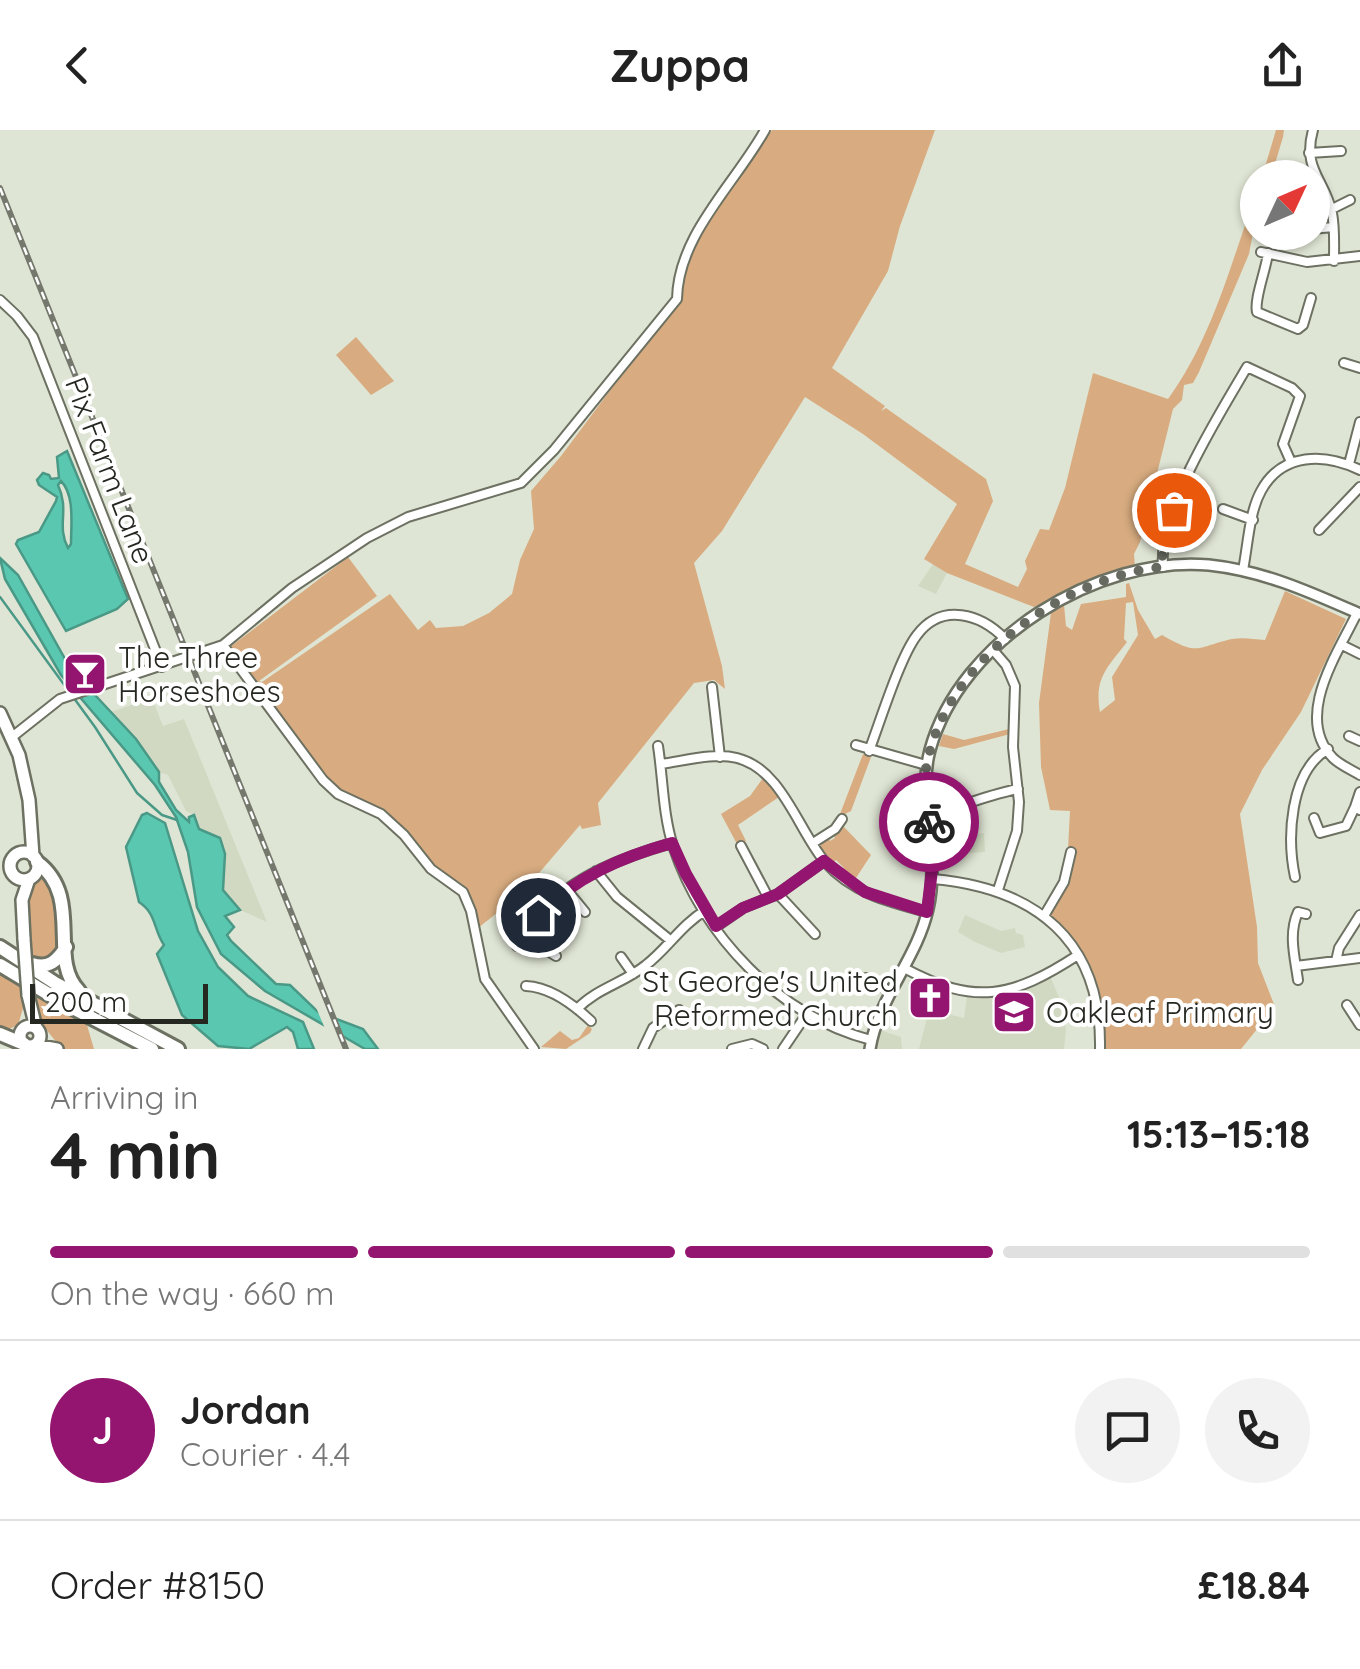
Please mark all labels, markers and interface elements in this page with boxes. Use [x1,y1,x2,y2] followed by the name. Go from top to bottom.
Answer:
[610,37,750,93] text: Zuppa
[50,38,105,93] icon: back
[1255,38,1310,93] icon: share
[1240,160,1330,250] north arrow
[1240,160,1330,250] map controls
[57,371,163,569] street label: Pix Farm Lane
[1132,468,1217,553] pin
[1147,483,1202,538] icon: bag
[118,638,281,710] place label: The Three Horseshoes
[62,651,108,697] bar icon: The Three Horseshoes
[879,772,979,872] courier
[902,795,957,850] icon: bike
[496,873,581,958] pin
[511,888,566,943] icon: home
[642,962,898,1034] place label: St George's United Reformed Church
[907,975,953,1021] church icon: St George's United Reformed Church
[30,979,208,1024] scale bar
[45,984,127,1019] text: 200 m
[991,989,1037,1035] school or university icon: Oakleaf Primary
[1046,993,1274,1031] place label: Oakleaf Primary
[50,1077,199,1117] text: Arriving in
[1127,1110,1310,1158] text: 15:13–15:18
[50,1114,220,1195] text: 4 min
[50,1273,334,1313] text: On the way · 660 m
[1075,1378,1180,1483] button: chat
[1205,1378,1310,1483] button: phone
[180,1386,311,1434] text: Jordan
[92,1406,113,1454] text: J
[180,1434,350,1474] text: Courier · 4.4
[50,1561,265,1609] text: Order #8150
[1198,1561,1310,1609] text: £18.84

